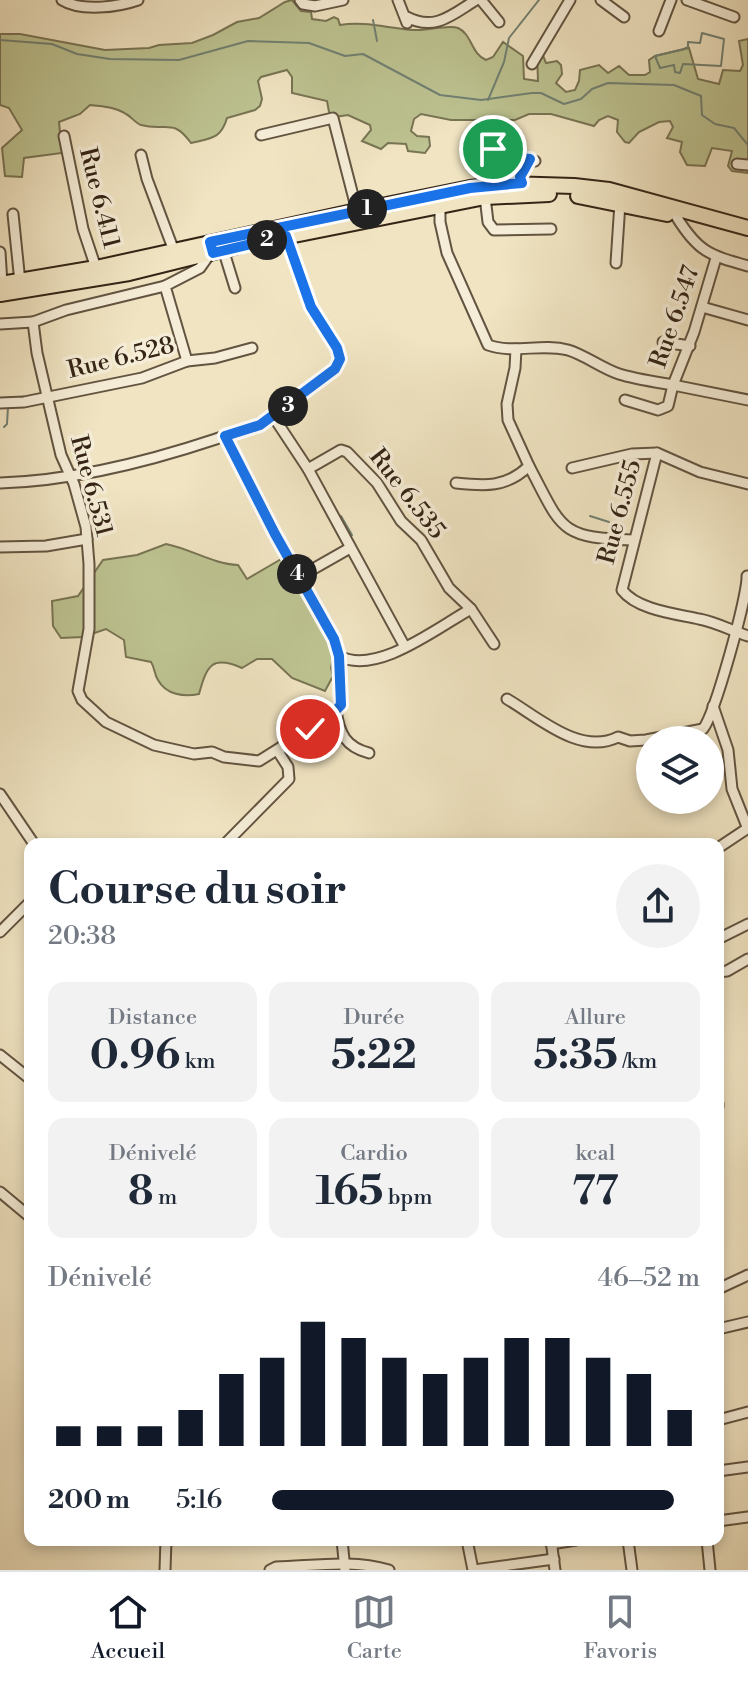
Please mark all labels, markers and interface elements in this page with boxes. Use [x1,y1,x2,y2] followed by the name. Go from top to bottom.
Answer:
[459,115,527,183] pin
[471,127,515,171] icon: arrive
[72,144,126,252] street label: Rue 6.411
[347,189,387,229] pin: 1
[362,195,372,222] text: 1
[247,220,287,260] pin: 2
[260,226,274,253] text: 2
[643,262,707,372] street label: Rue 6.547
[65,330,177,386] street label: Rue 6.528
[268,386,308,426] pin: 3
[281,392,295,419] text: 3
[63,432,119,541] street label: Rue 6.531
[362,443,452,545] street label: Rue 6.535
[592,456,648,568] street label: Rue 6.555
[277,554,317,594] pin: 4
[290,560,304,587] text: 4
[276,695,344,763] pin
[288,707,332,751] icon: check
[636,726,724,814] map controls
[636,726,724,814] button: layers
[48,862,347,917] text: Course du soir
[616,864,700,948] button: share
[48,920,116,952] text: 20:38
[108,1004,197,1031] text: Distance
[343,1004,405,1031] text: Durée
[565,1004,626,1031] text: Allure
[90,1031,180,1081] text: 0.96
[331,1031,417,1081] text: 5:22
[533,1031,618,1081] text: 5:35
[180,1048,216,1075] text: km
[618,1048,657,1075] text: /km
[109,1140,197,1167] text: Dénivelé
[340,1140,408,1167] text: Cardio
[575,1140,615,1167] text: kcal
[128,1167,154,1217] text: 8
[316,1167,383,1217] text: 165
[572,1167,619,1217] text: 77
[154,1184,177,1211] text: m
[383,1184,432,1211] text: bpm
[48,1262,152,1294] text: Dénivelé
[598,1262,700,1294] text: 46–52 m
[48,1484,130,1516] text: 200 m
[176,1484,222,1516] text: 5:16
[91,1590,165,1665] tab: Accueil
[347,1590,402,1665] tab: Carte
[583,1590,657,1665] tab: Favoris

